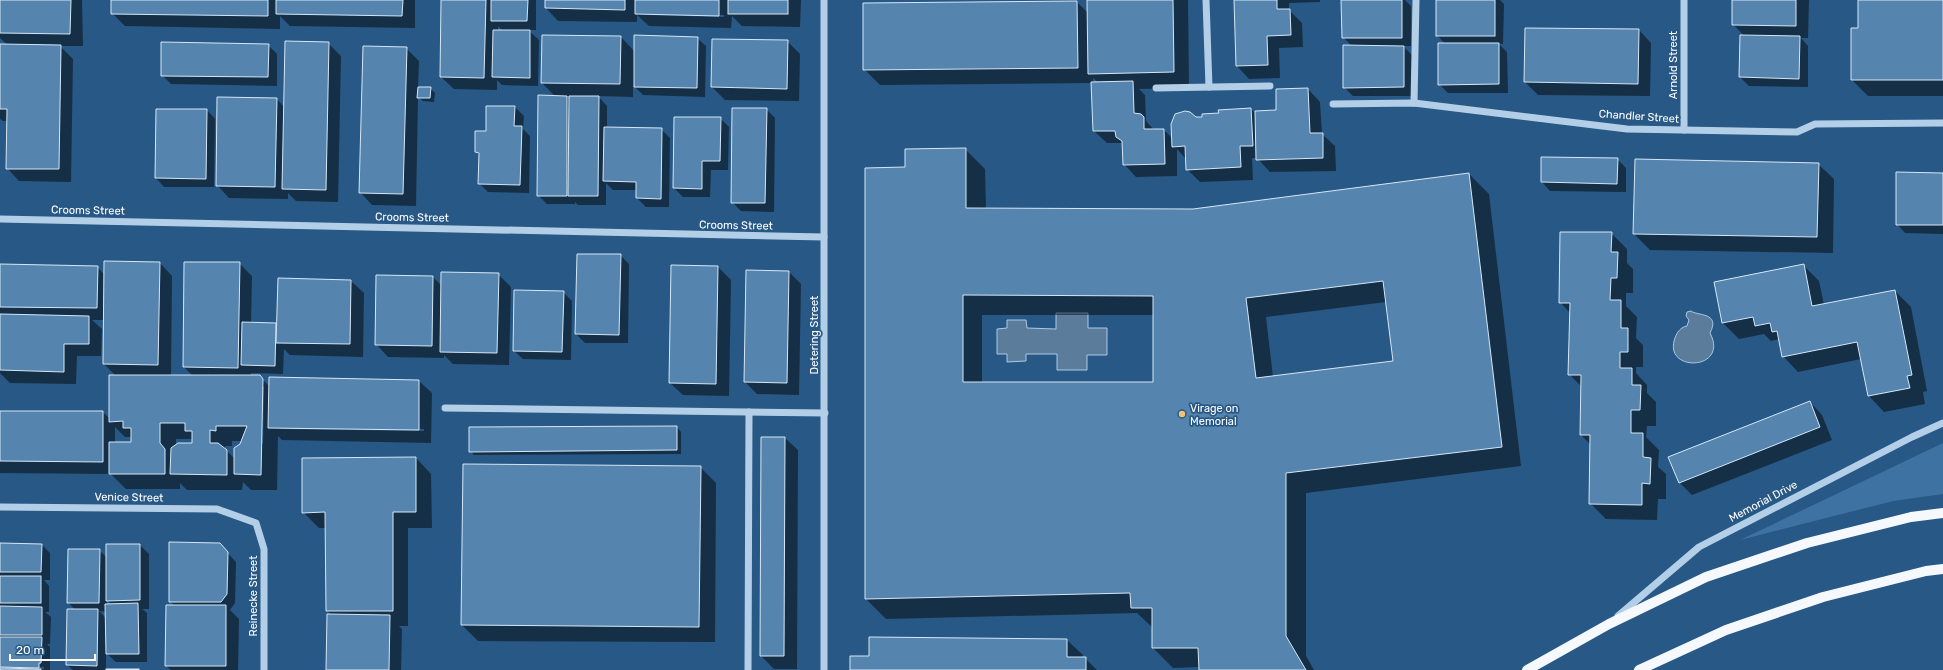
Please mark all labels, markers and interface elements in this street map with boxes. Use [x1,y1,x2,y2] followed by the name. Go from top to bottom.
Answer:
[1667,30,1680,99] street label: Arnold Street
[1598,107,1680,126] street label: Chandler Street
[51,203,126,218] street label: Crooms Street
[375,210,450,225] street label: Crooms Street
[699,218,774,233] street label: Crooms Street
[808,295,821,374] street label: Detering Street
[1190,402,1238,428] place label: Virage on Memorial
[1177,409,1187,419] marker: Virage on Memorial
[1727,478,1800,525] street label: Memorial Drive
[94,490,164,505] street label: Venice Street
[247,555,260,636] street label: Reinecke Street
[10,636,95,662] scale bar
[16,643,44,657] text: 20 m

